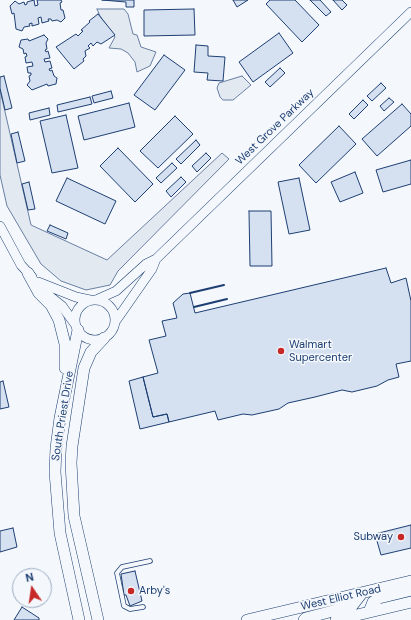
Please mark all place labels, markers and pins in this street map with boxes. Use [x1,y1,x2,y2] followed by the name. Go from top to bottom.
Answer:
[289,338,352,364] place label: Walmart Supercenter
[276,346,286,356] marker: Walmart Supercenter
[354,530,393,544] place label: Subway
[396,532,406,542] marker: Subway
[139,584,170,598] place label: Arby's
[126,586,136,596] marker: Arby's

